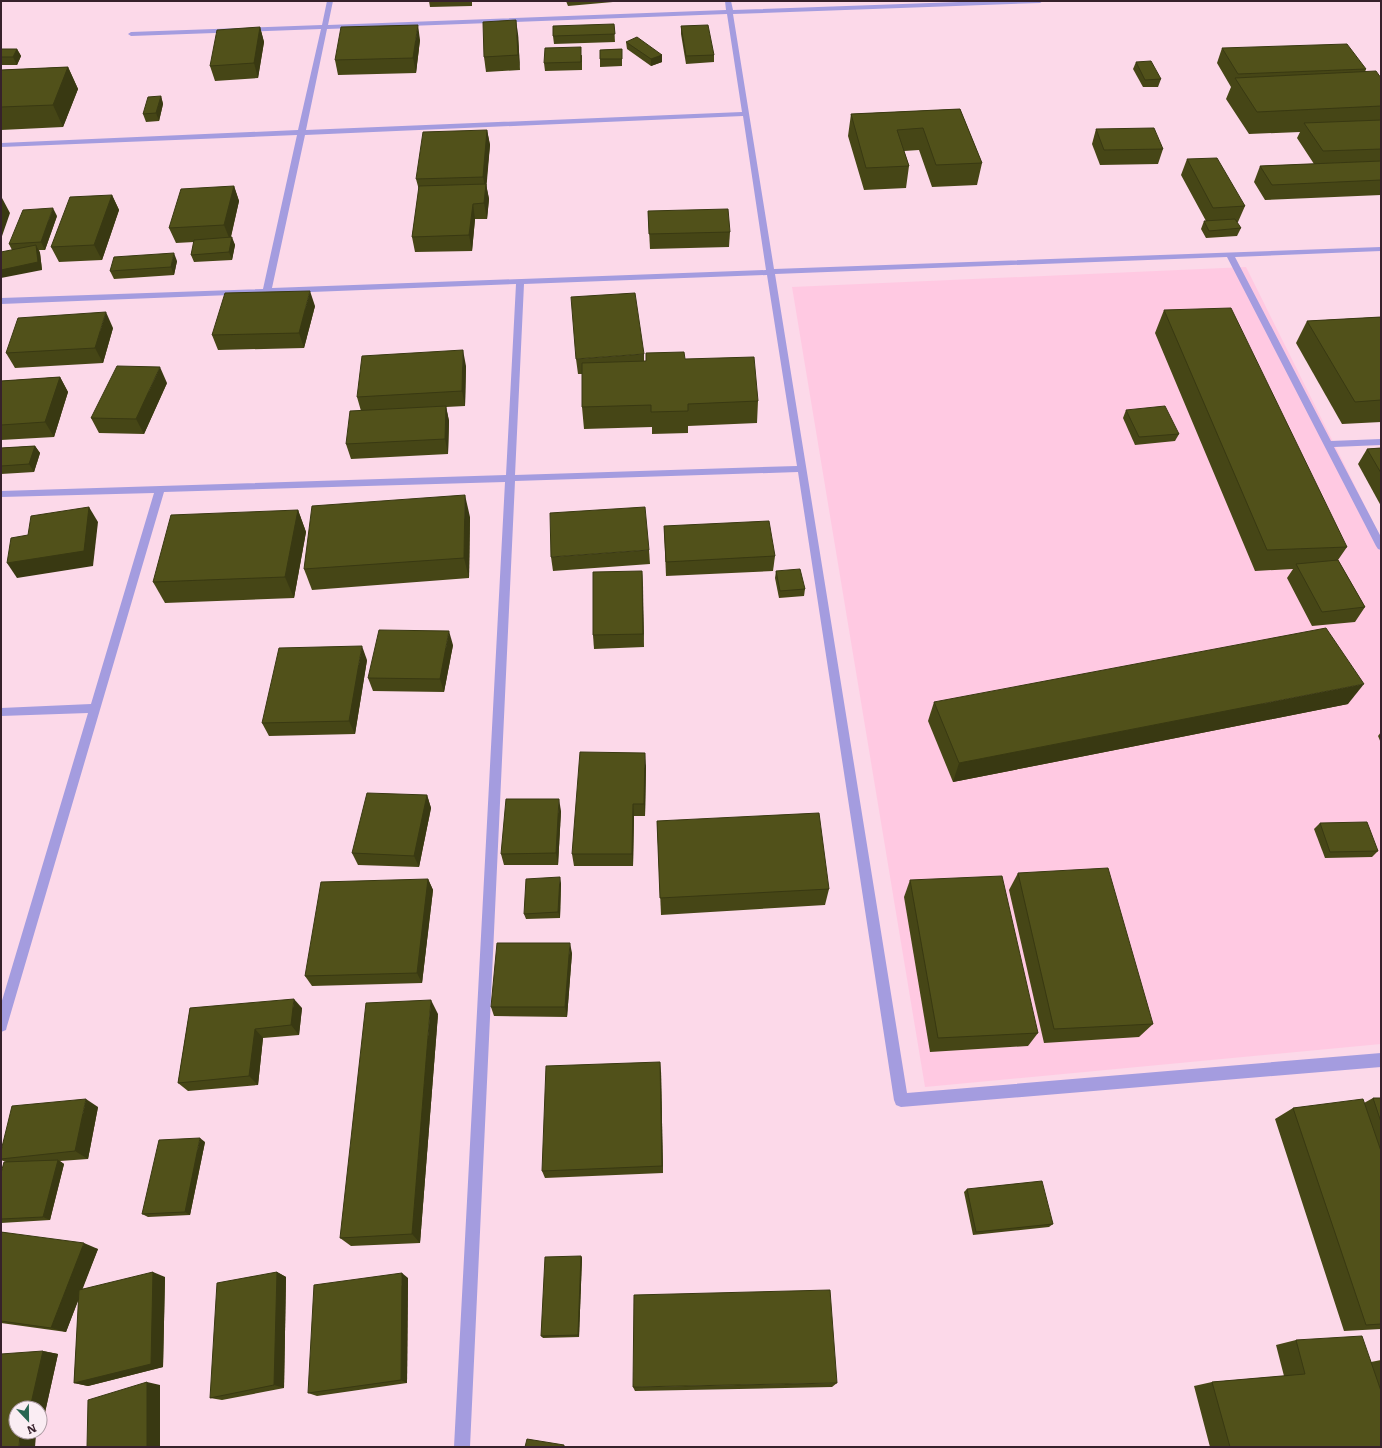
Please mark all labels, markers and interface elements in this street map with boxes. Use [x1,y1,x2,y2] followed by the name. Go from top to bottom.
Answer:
[8,1400,48,1440] north arrow
[25,1421,39,1439] text: N

